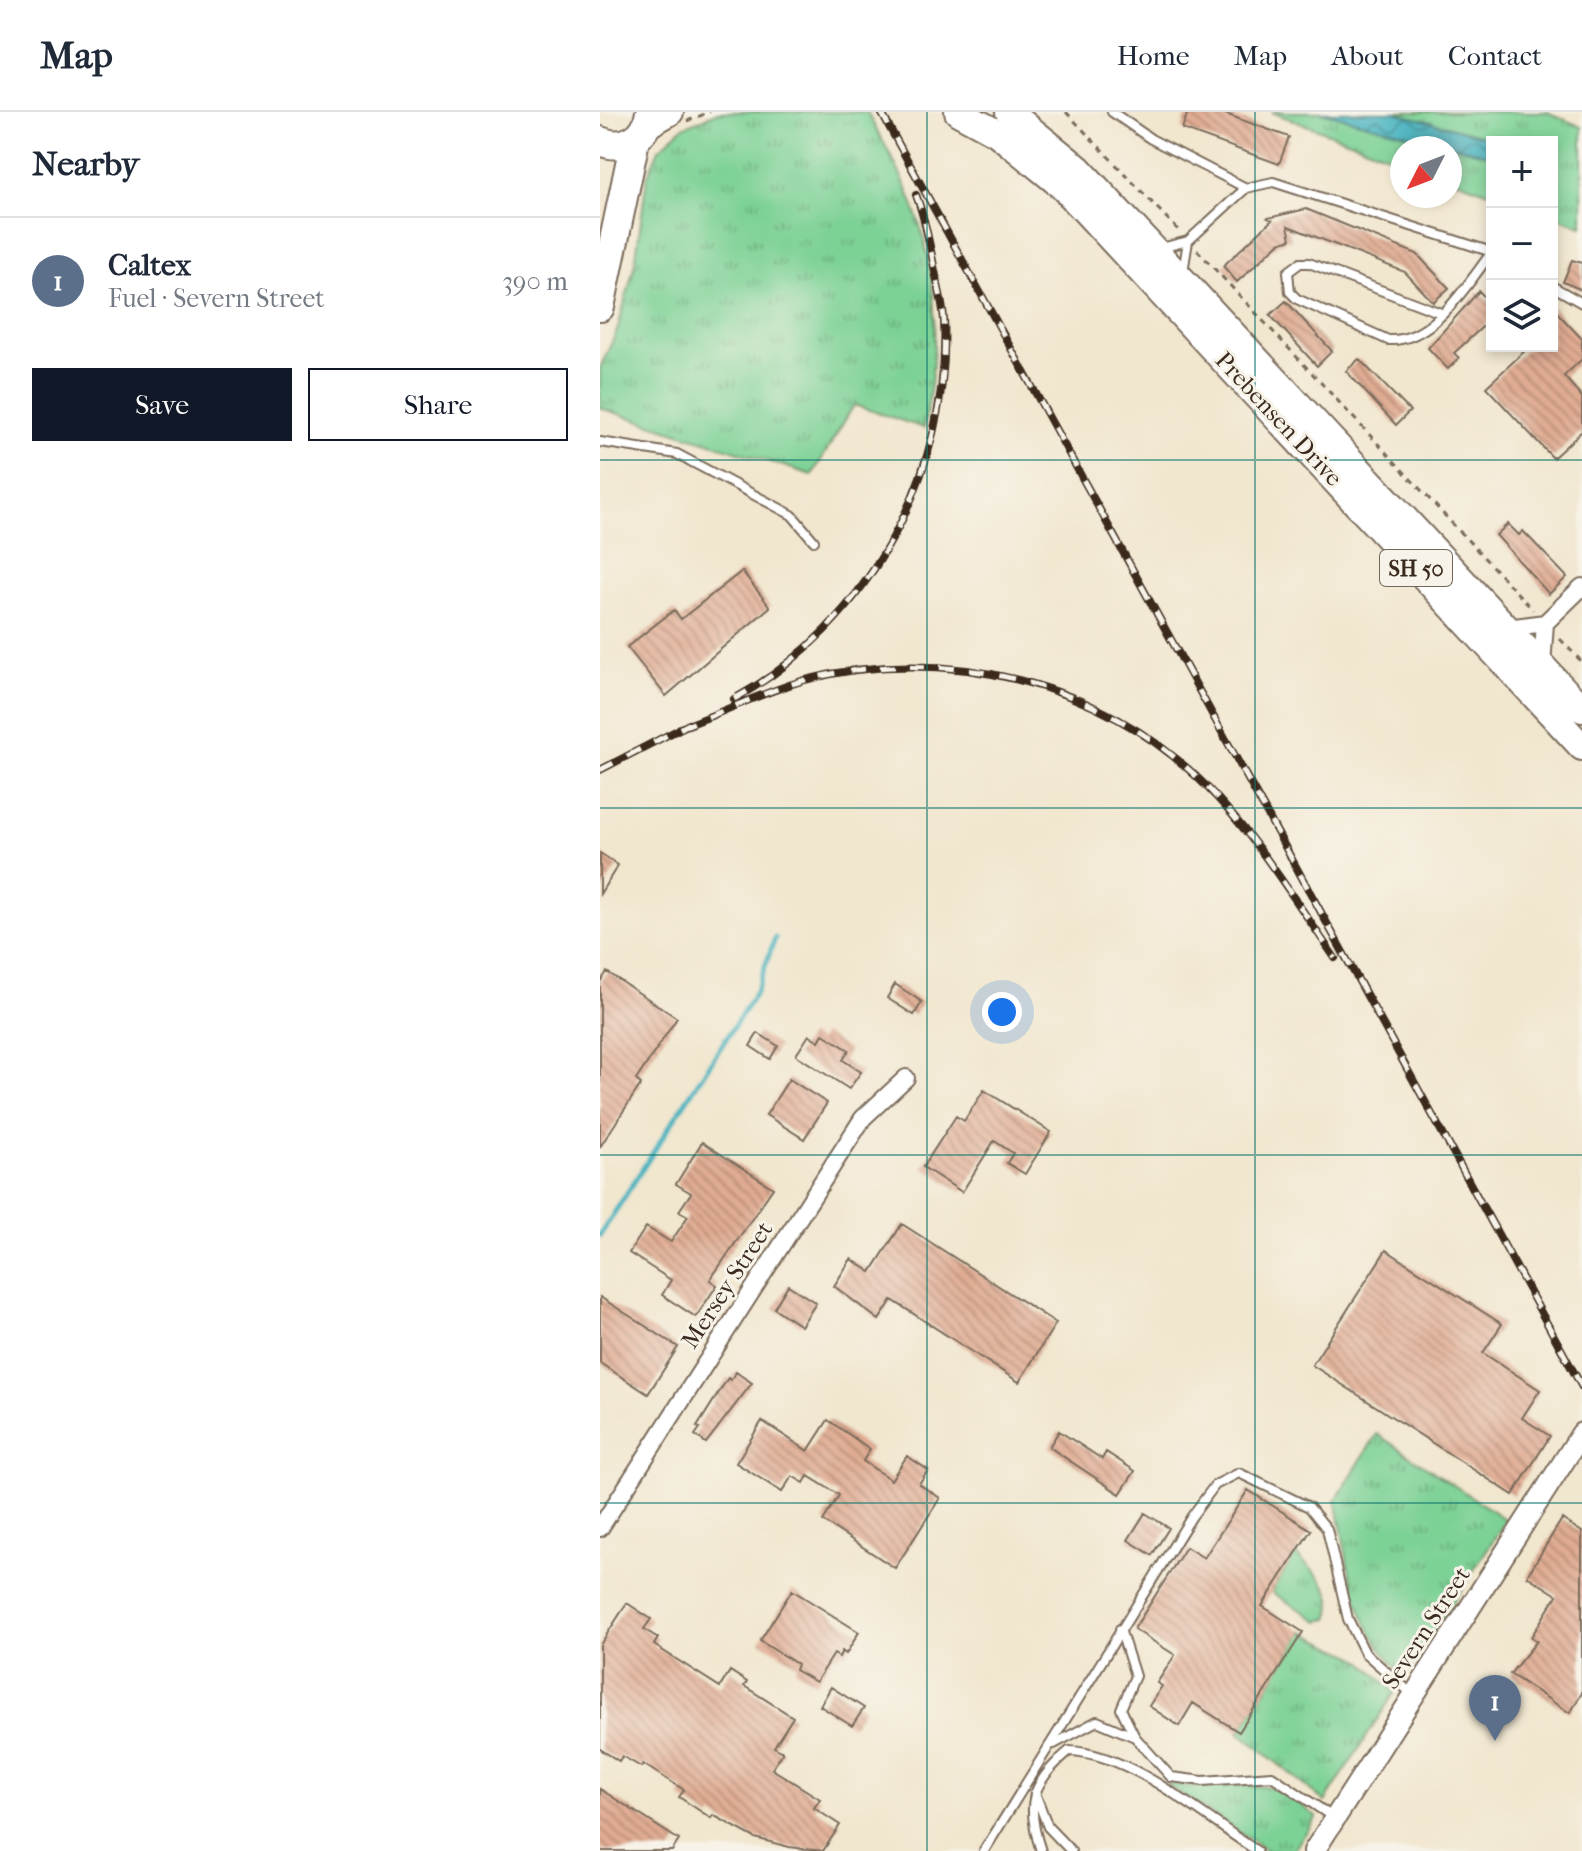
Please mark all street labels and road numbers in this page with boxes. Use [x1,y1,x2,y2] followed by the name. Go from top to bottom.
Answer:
[1210,346,1348,492] street label: Prebensen Drive
[1380,550,1452,586] road number: SH 50
[676,1216,779,1354] street label: Mersey Street
[1376,1561,1476,1694] street label: Severn Street

